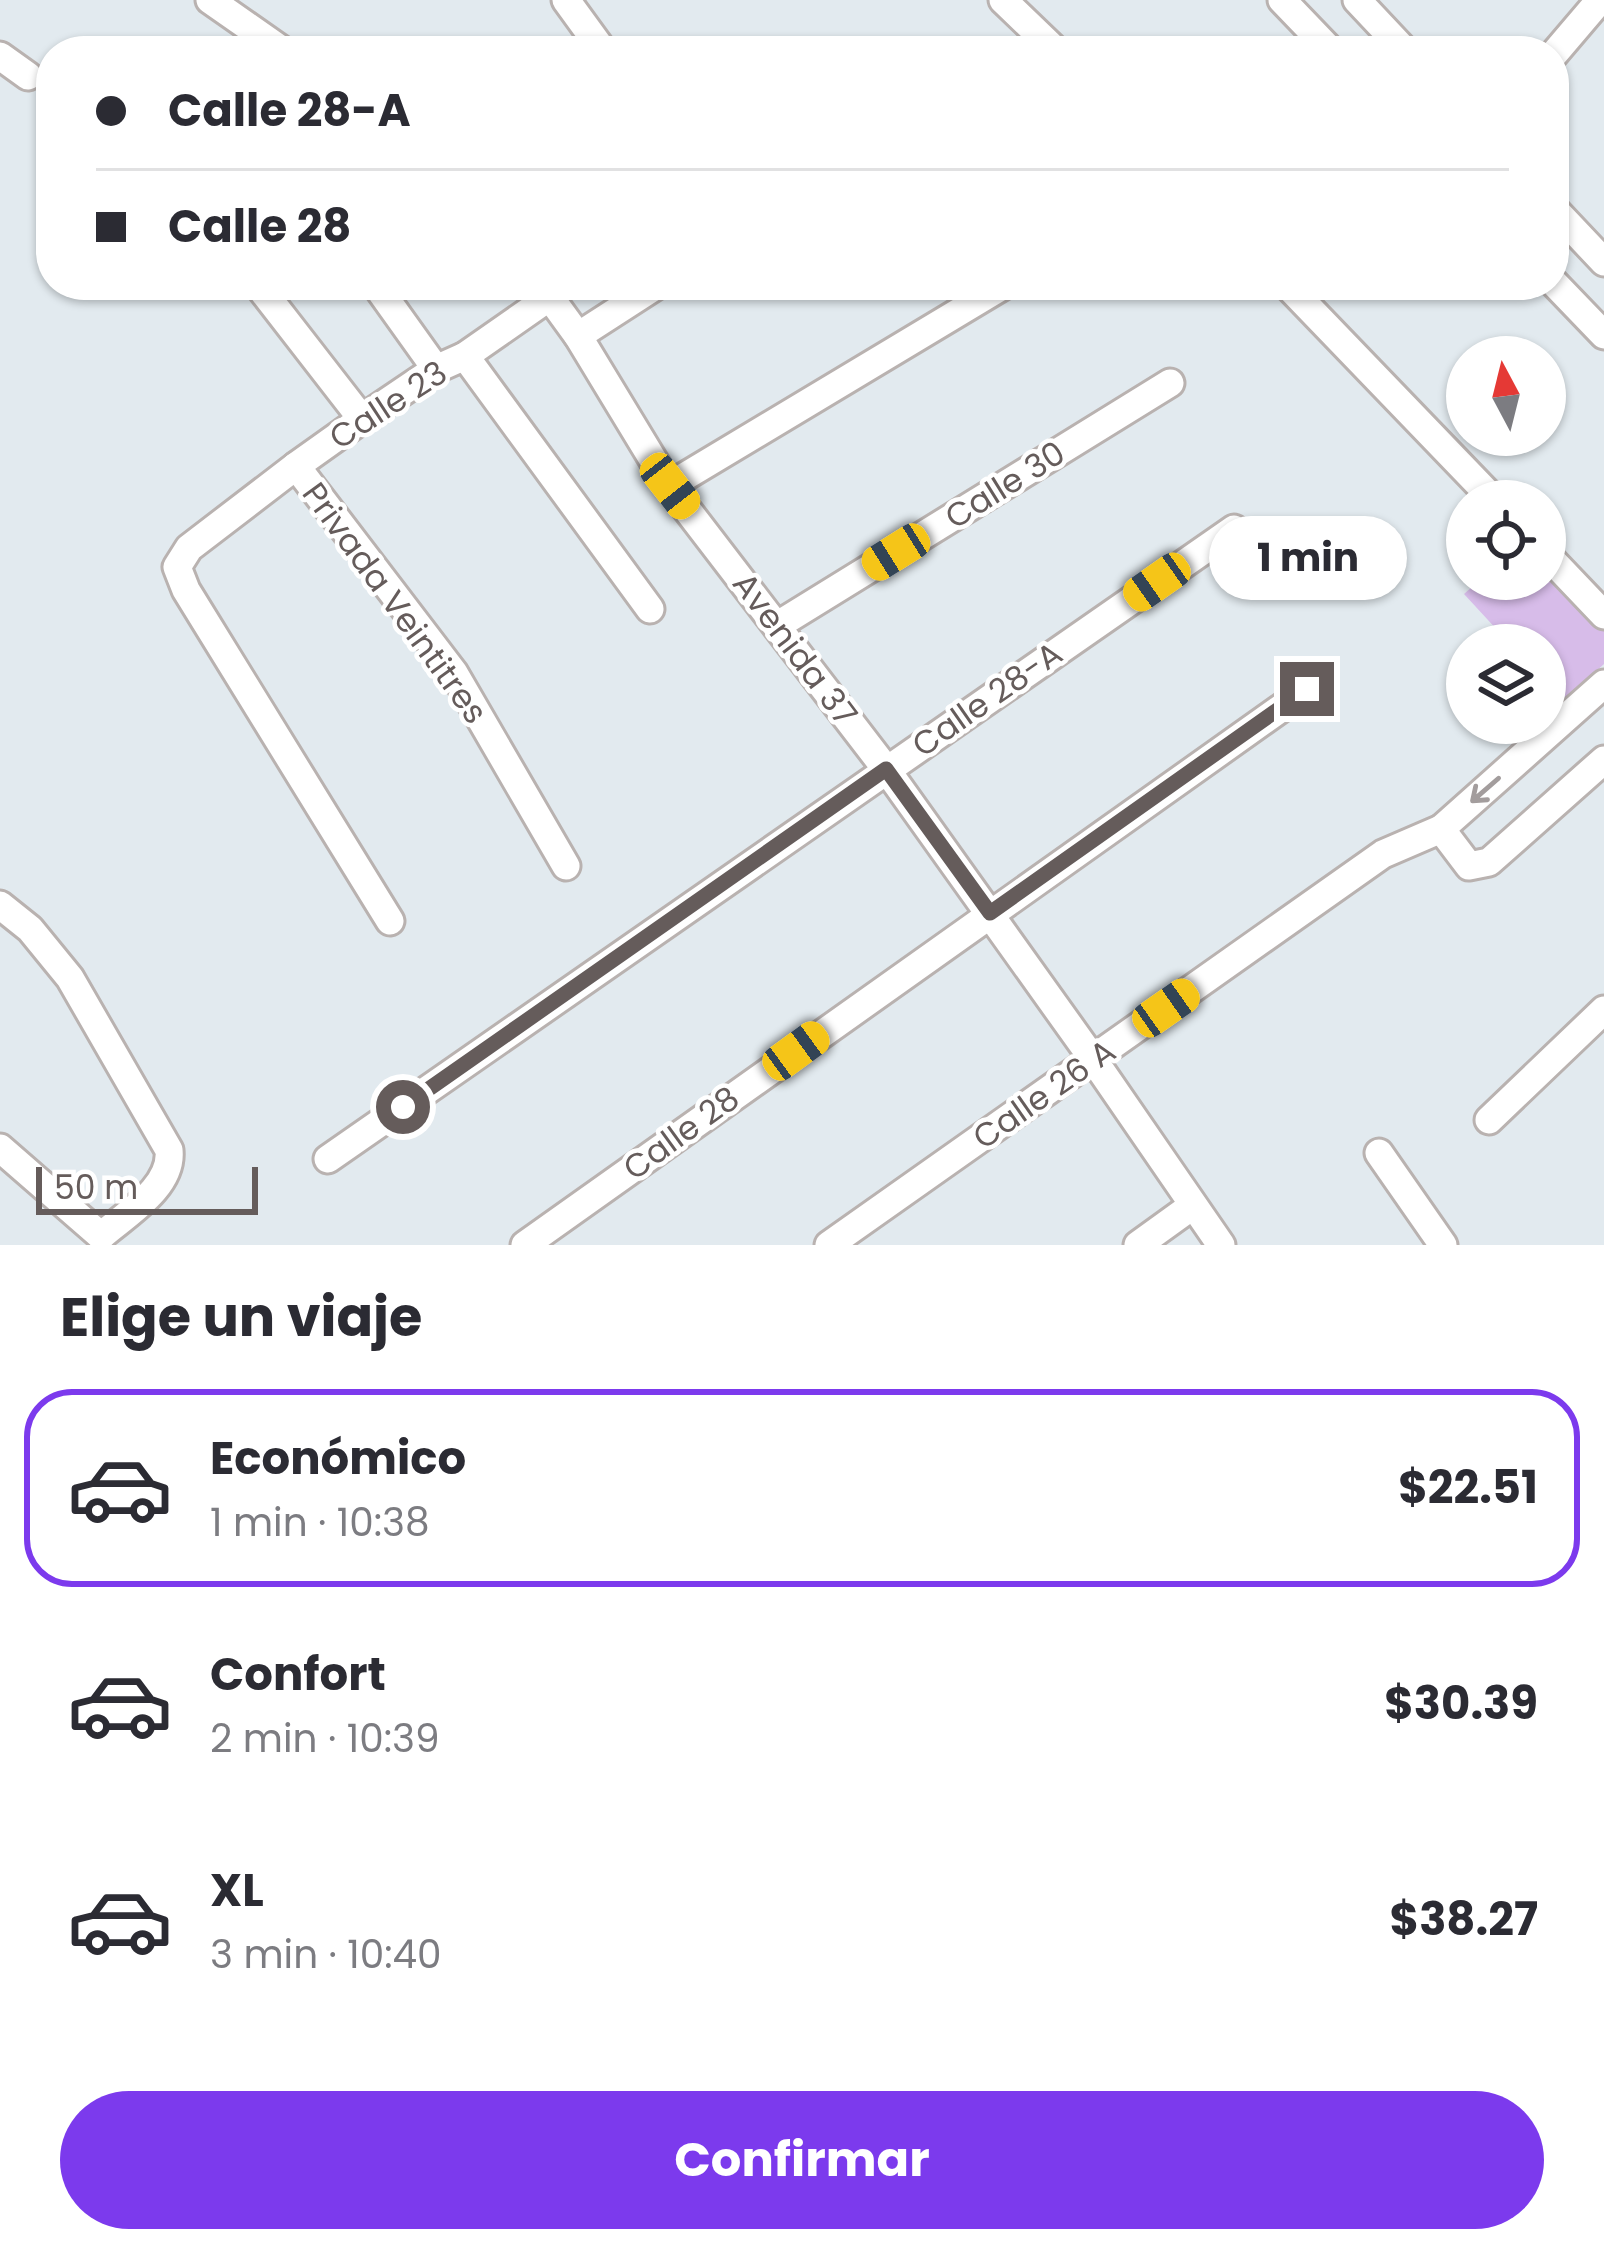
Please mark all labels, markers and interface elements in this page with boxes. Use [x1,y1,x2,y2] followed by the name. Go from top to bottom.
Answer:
[168,79,411,142] text: Calle 28-A
[168,195,352,258] text: Calle 28
[1446,336,1566,456] north arrow
[1446,336,1566,744] map controls
[320,349,456,461] street label: Calle 23
[936,430,1074,540] street label: Calle 30
[634,447,706,525] car
[291,473,499,733] street label: Privada Veintitres
[1446,480,1566,600] button: locate
[1208,515,1406,599] callout: 1 min
[856,518,936,586] car
[1257,530,1359,585] text: 1 min
[1117,547,1197,617] car
[722,562,868,736] street label: Avenida 37
[1446,624,1566,744] button: layers
[902,630,1072,768] street label: Calle 28-A
[1280,662,1334,716] route end
[1470,776,1501,803] one-way arrow
[1126,973,1206,1043] car
[756,1015,836,1087] car
[963,1028,1125,1160] street label: Calle 26 A
[613,1075,749,1191] street label: Calle 28
[376,1080,430,1134] route start
[36,1161,258,1214] scale bar
[54,1164,138,1211] text: 50 m
[60,1279,422,1355] text: Elige un viaje
[210,1427,466,1490] text: Económico
[66,1434,174,1542] icon: car
[1398,1456,1538,1519] text: $22.51
[210,1495,430,1550] text: 1 min · 10:38
[210,1643,386,1706] text: Confort
[66,1650,174,1758] icon: car
[1384,1672,1538,1735] text: $30.39
[210,1711,439,1766] text: 2 min · 10:39
[210,1859,264,1922] text: XL
[66,1866,174,1974] icon: car
[1390,1888,1538,1951] text: $38.27
[210,1927,442,1982] text: 3 min · 10:40
[60,2091,1544,2229] button: Confirmar

